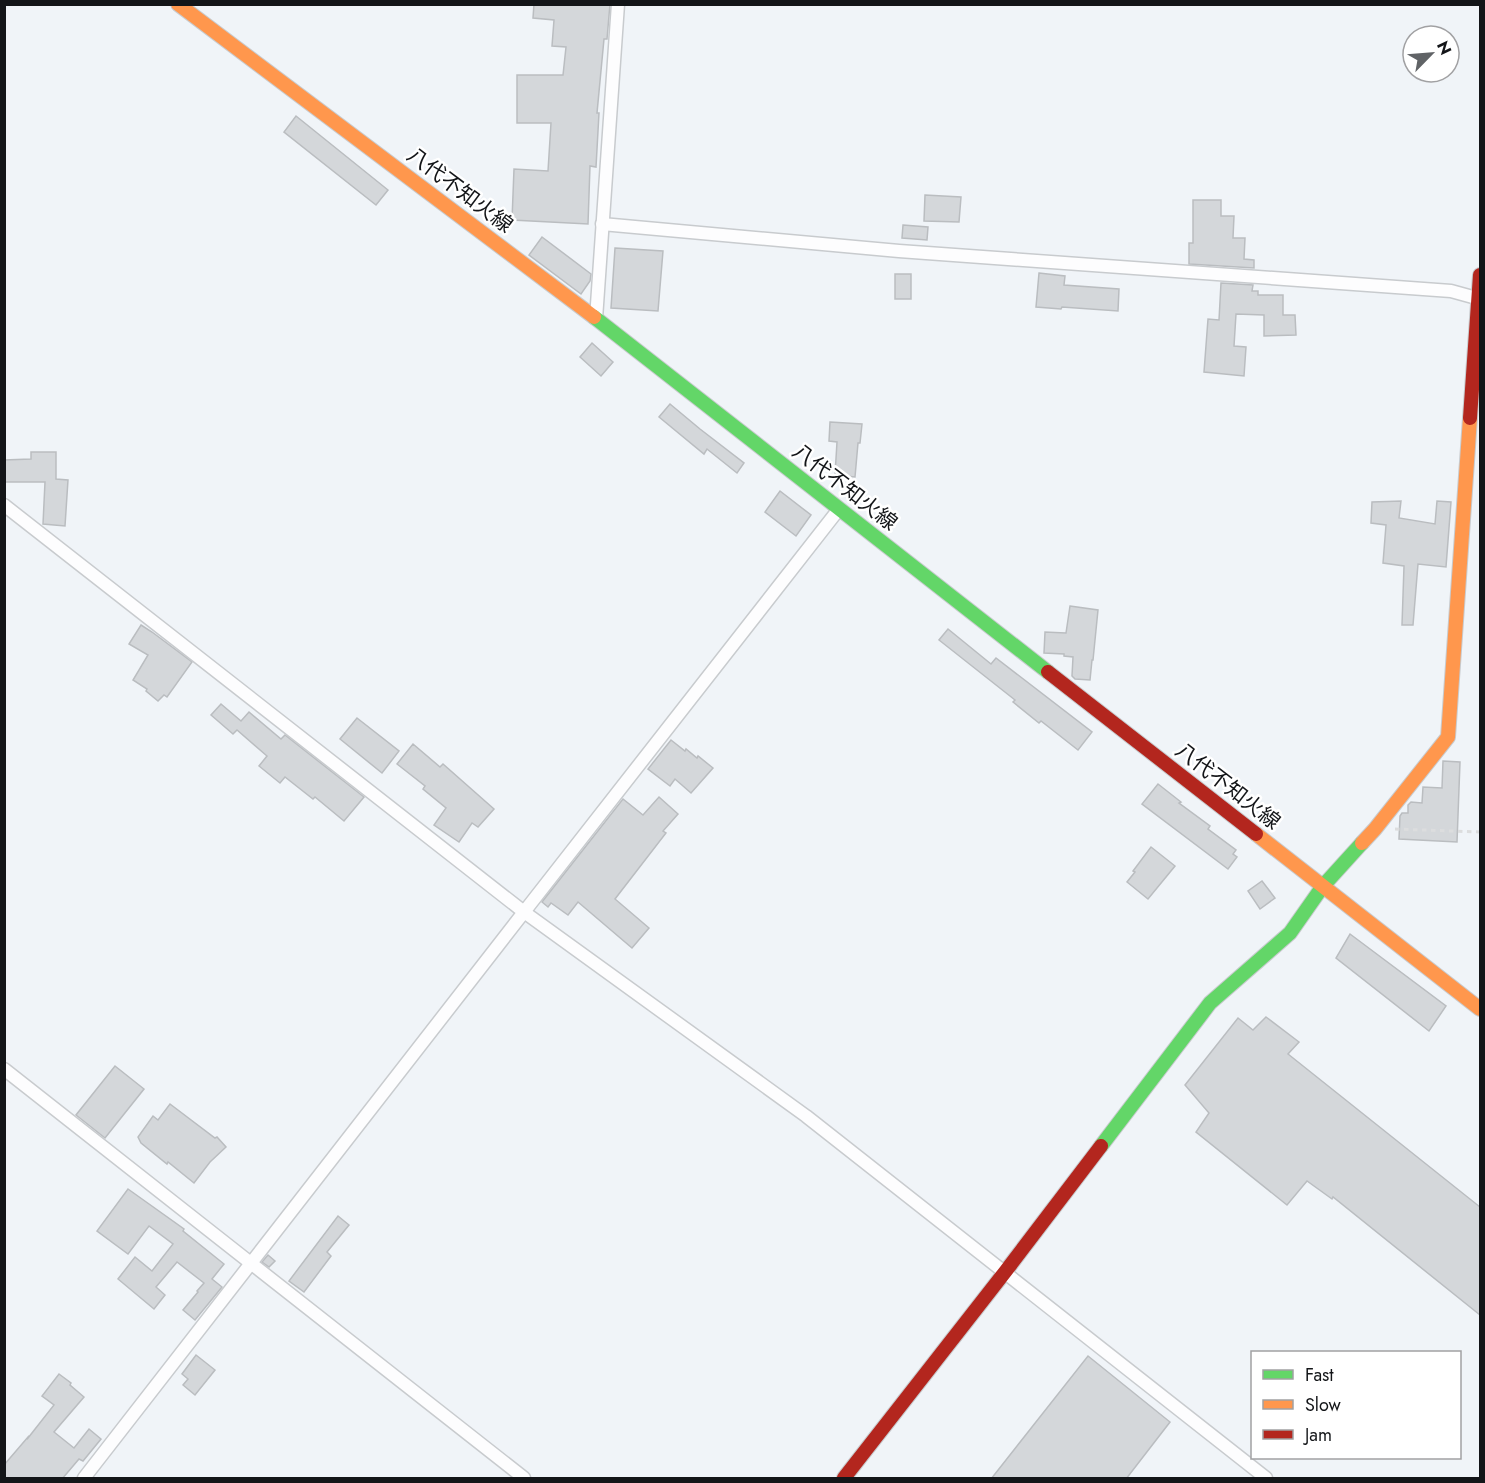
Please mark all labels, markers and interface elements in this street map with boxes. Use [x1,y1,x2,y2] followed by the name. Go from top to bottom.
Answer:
[1401,24,1461,84] north arrow
[1431,37,1457,58] text: N
[401,140,519,240] street label: 八代不知火線
[786,436,904,538] street label: 八代不知火線
[1169,735,1287,837] street label: 八代不知火線
[1251,1351,1461,1459] legend
[1305,1362,1334,1388] text: Fast
[1305,1392,1342,1418] text: Slow
[1303,1422,1332,1448] text: Jam

